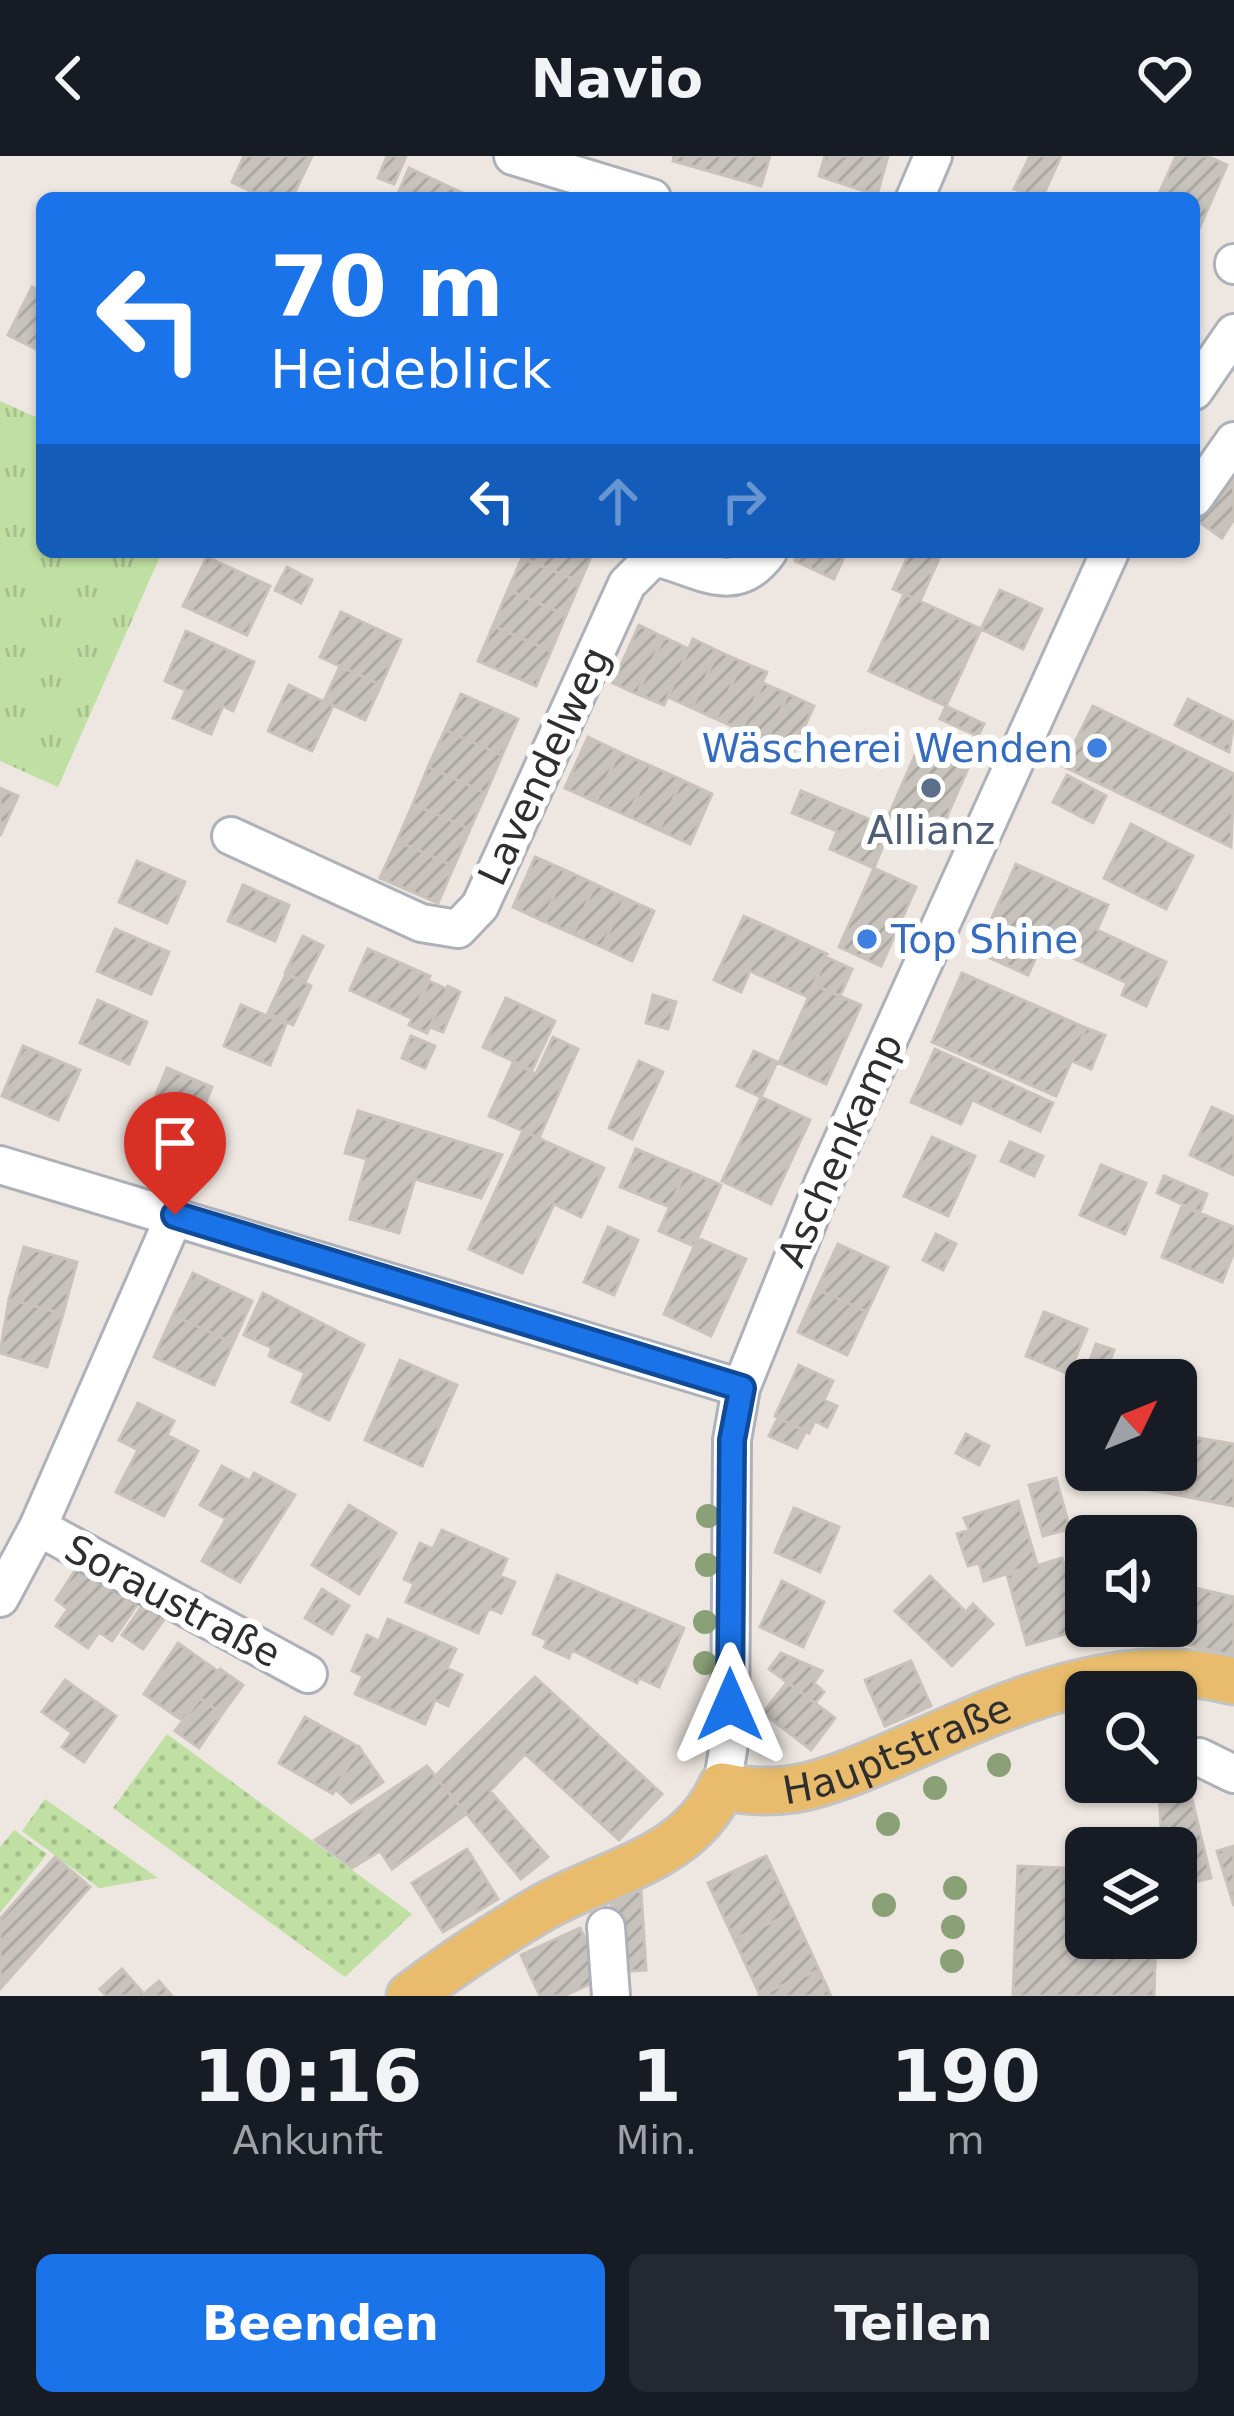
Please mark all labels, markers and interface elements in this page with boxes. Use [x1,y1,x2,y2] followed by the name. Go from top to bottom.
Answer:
[36,45,102,111] icon: back
[1132,45,1198,111] icon: heart
[531,47,703,110] text: Navio
[270,238,504,336] text: 70 m
[72,240,228,396] icon: left
[270,338,552,401] text: Heideblick
[459,468,525,534] icon: left
[585,468,651,534] icon: ahead
[711,468,777,534] icon: right
[469,640,619,892] street label: Lavendelweg
[702,726,1073,771] place label: Wäscherei Wenden
[1084,735,1110,761] marker: Wäscherei Wenden
[918,775,944,801] marker: Allianz
[867,808,995,853] place label: Allianz
[890,917,1078,962] place label: Top Shine
[854,926,880,952] marker: Top Shine
[769,1026,911,1274] street label: Aschenkamp
[124,1092,226,1215] pin
[142,1110,208,1176] icon: arrive
[1065,1359,1197,1491] north arrow
[1065,1359,1197,1959] map controls
[1065,1515,1197,1647] button: sound
[58,1525,288,1677] street label: Soraustraße
[667,1642,793,1768] position arrow
[1065,1671,1197,1803] button: search
[779,1684,1017,1813] street label: Hauptstraße
[1065,1827,1197,1959] button: layers
[193,2034,422,2118] text: 10:16
[631,2034,681,2118] text: 1
[890,2034,1041,2118] text: 190
[233,2118,383,2163] text: Ankunft
[616,2118,697,2163] text: Min.
[947,2118,985,2163] text: m
[36,2254,605,2392] button: Beenden
[629,2254,1198,2392] button: Teilen

